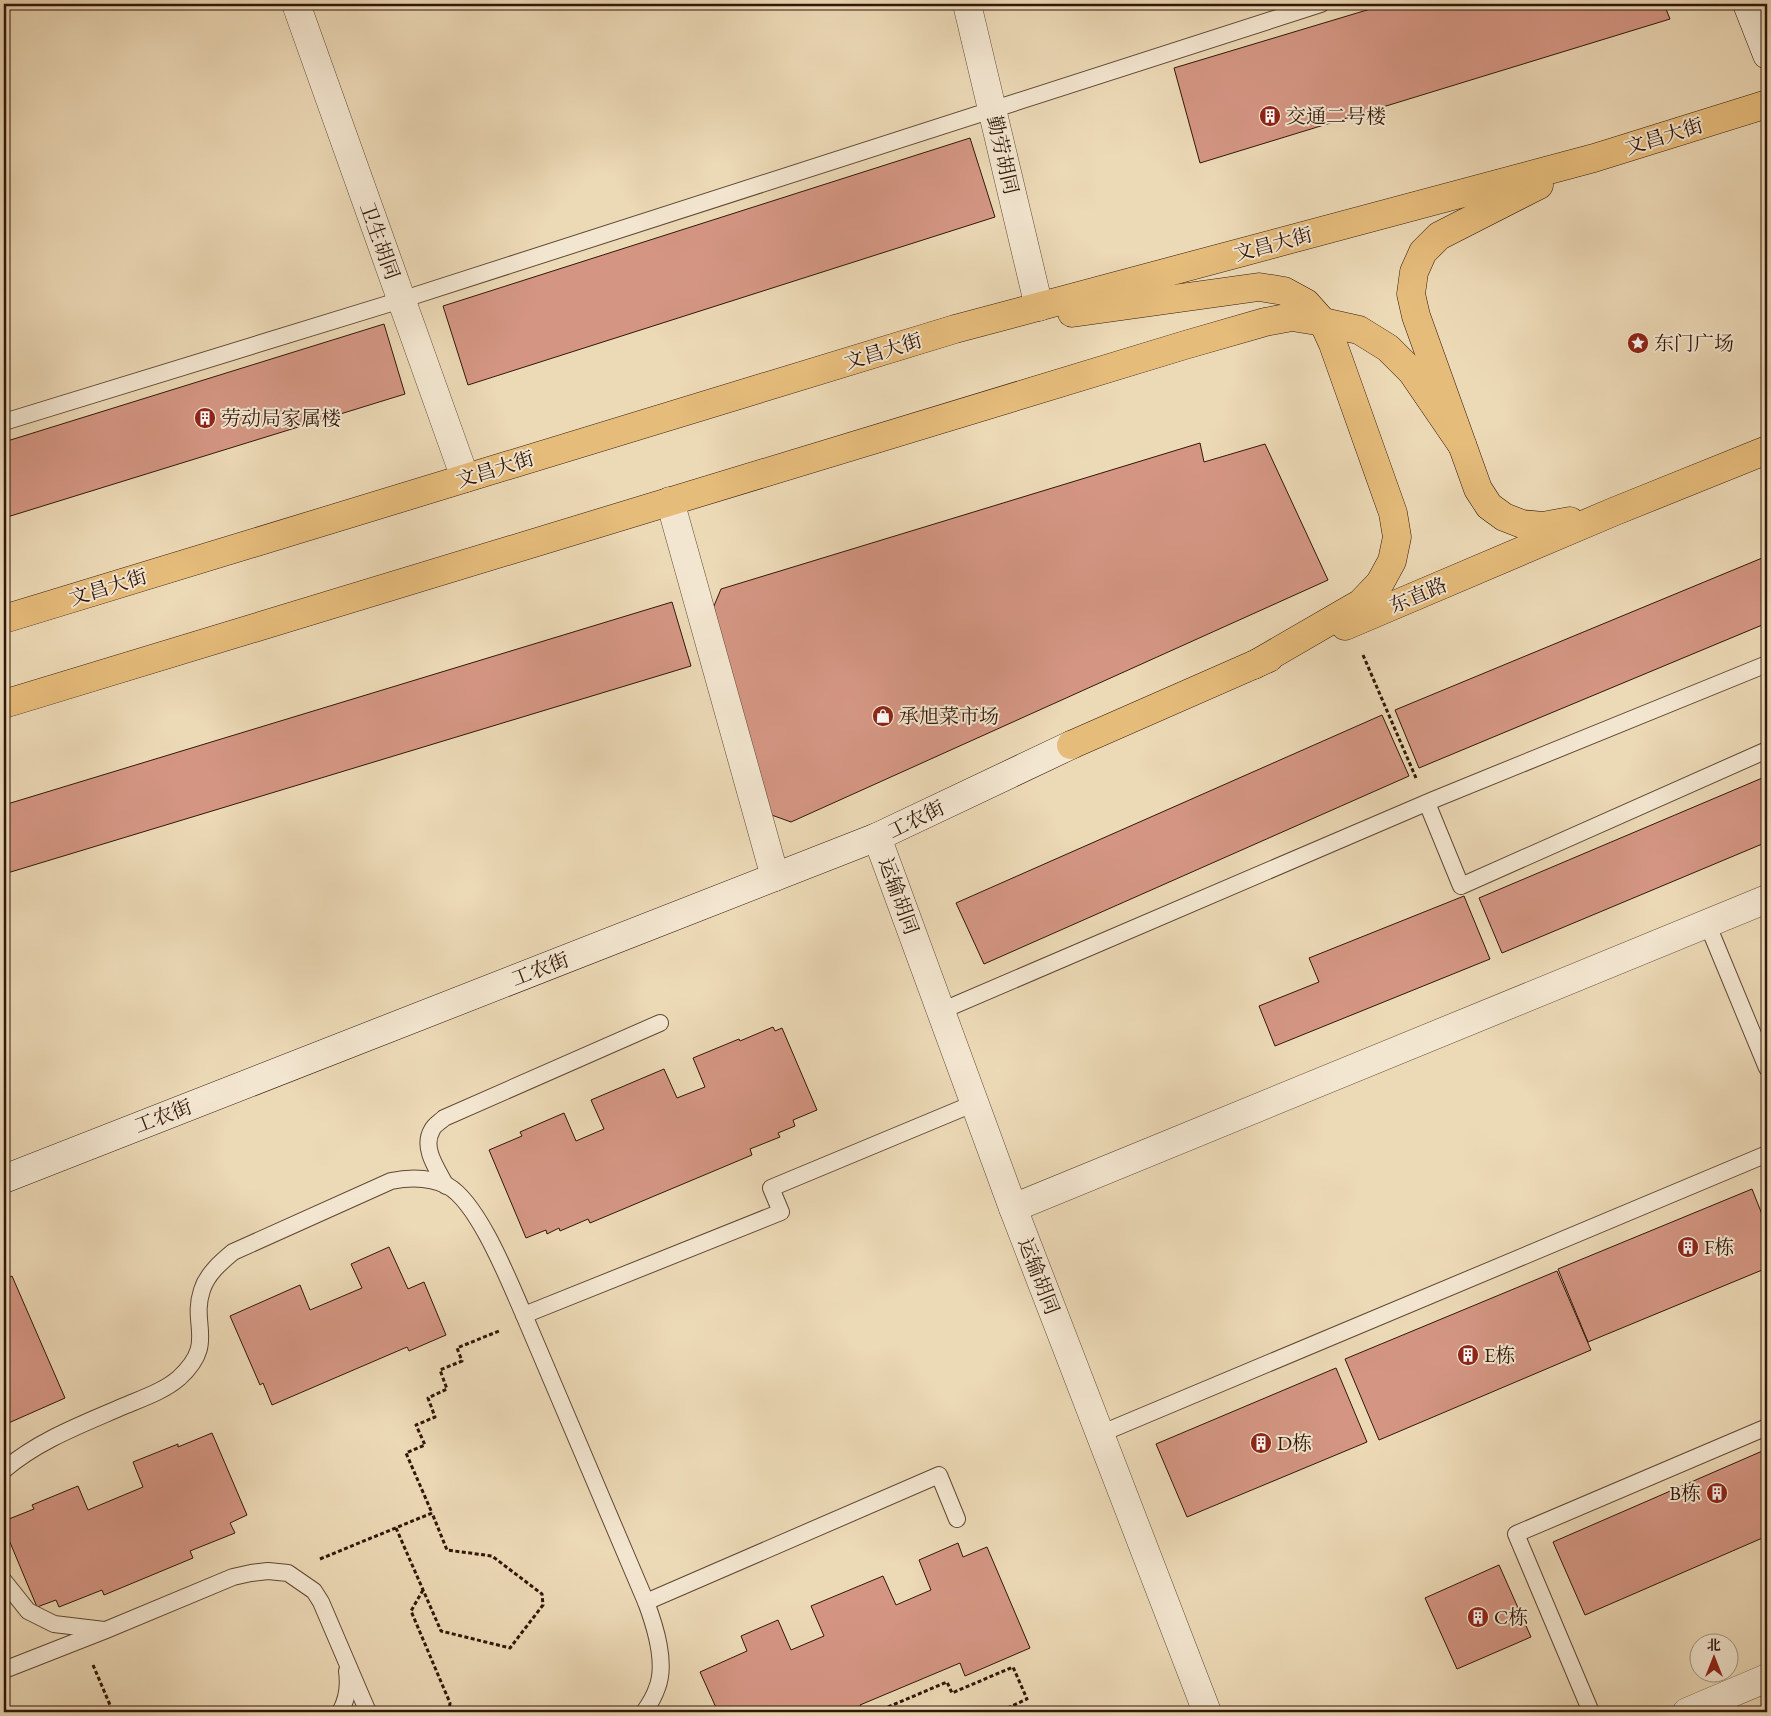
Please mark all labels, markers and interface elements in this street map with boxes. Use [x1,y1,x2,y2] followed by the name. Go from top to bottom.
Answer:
[1286,103,1386,129] place label: 交通二号楼
[1258,104,1282,128] building icon: 交通二号楼
[1622,112,1706,160] street label: 文昌大街
[981,113,1025,197] street label: 勤劳胡同
[354,199,406,283] street label: 卫生胡同
[1231,221,1315,267] street label: 文昌大街
[841,327,925,375] street label: 文昌大街
[1654,330,1734,356] place label: 东门广场
[1626,331,1650,355] place icon: 东门广场
[221,405,341,431] place label: 劳动局家属楼
[193,406,217,430] building icon: 劳动局家属楼
[453,445,537,493] street label: 文昌大街
[66,563,150,611] street label: 文昌大街
[1385,571,1451,619] street label: 东直路
[899,703,999,729] place label: 承旭菜市场
[871,704,895,728] shop icon: 承旭菜市场
[883,794,949,844] street label: 工农街
[873,854,925,938] street label: 运输胡同
[507,946,573,992] street label: 工农街
[130,1093,196,1139] street label: 工农街
[1013,1234,1065,1318] street label: 运输胡同
[1704,1234,1734,1260] place label: F栋
[1676,1235,1700,1259] building icon: F栋
[1484,1342,1515,1368] place label: E栋
[1456,1343,1480,1367] building icon: E栋
[1277,1430,1312,1456] place label: D栋
[1249,1431,1273,1455] building icon: D栋
[1669,1480,1701,1506] place label: B栋
[1705,1481,1729,1505] building icon: B栋
[1494,1604,1528,1630] place label: C栋
[1466,1605,1490,1629] building icon: C栋
[1688,1634,1738,1684] north arrow
[1707,1636,1721,1654] text: 北

